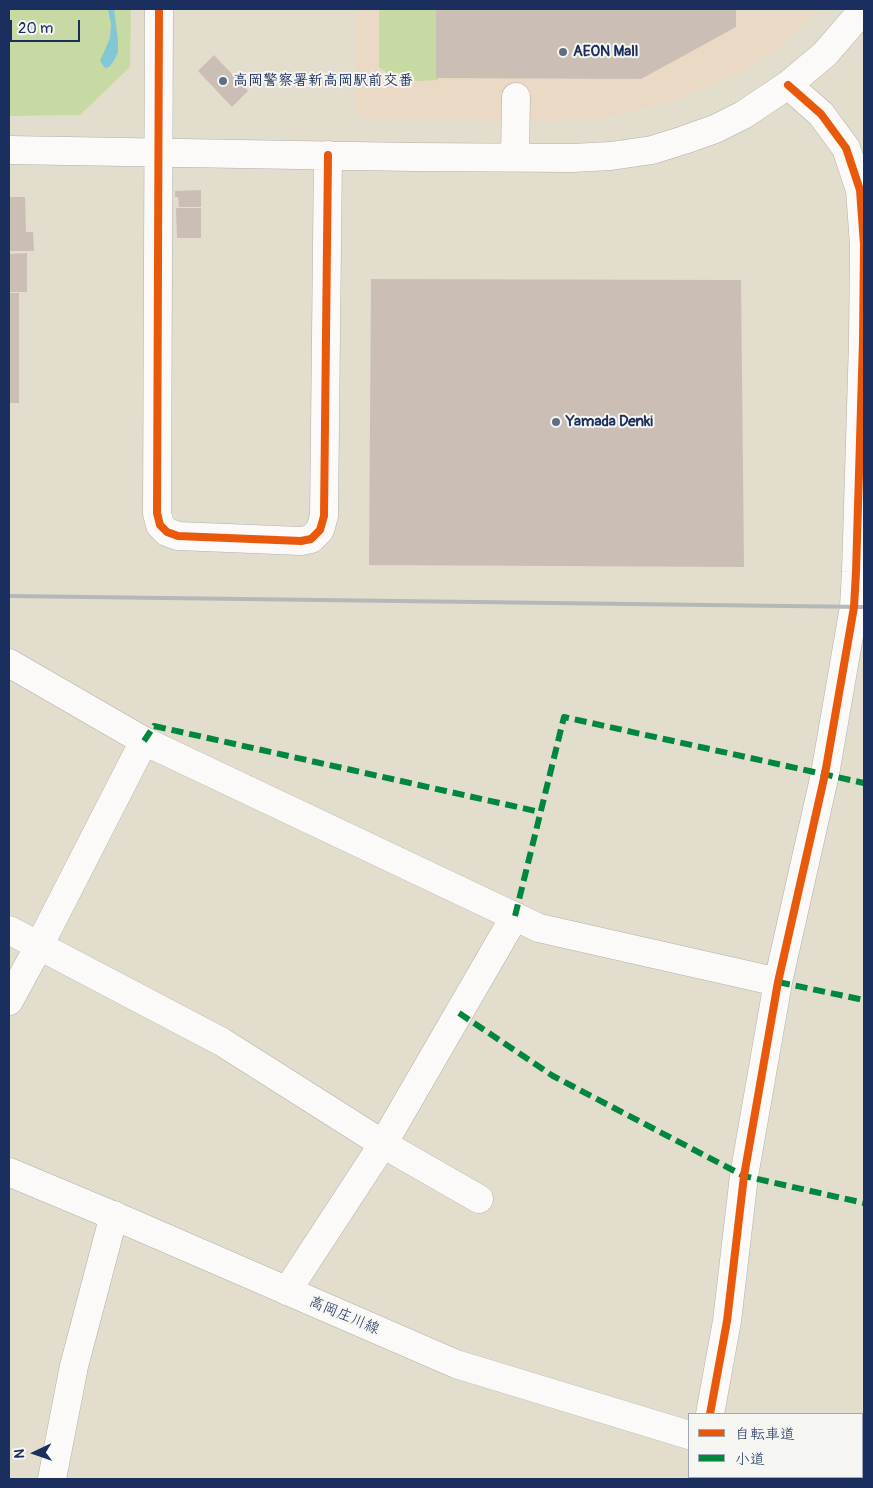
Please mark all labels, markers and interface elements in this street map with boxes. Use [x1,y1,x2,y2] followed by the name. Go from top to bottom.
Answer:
[12,10,82,42] scale bar
[18,19,53,38] text: 20 m
[573,43,638,61] place label: AEON Mall
[557,46,569,58] marker: AEON Mall
[233,72,413,90] place label: 高岡警察署新高岡駅前交番
[217,75,229,87] marker: 高岡警察署新高岡駅前交番
[566,413,653,431] place label: Yamada Denki
[550,416,562,428] marker: Yamada Denki
[306,1293,382,1339] street label: 高岡庄川線
[688,1413,863,1478] legend
[735,1425,795,1444] text: 自転車道
[10,1428,60,1478] north arrow
[11,1449,28,1459] text: N
[735,1450,765,1469] text: 小道

